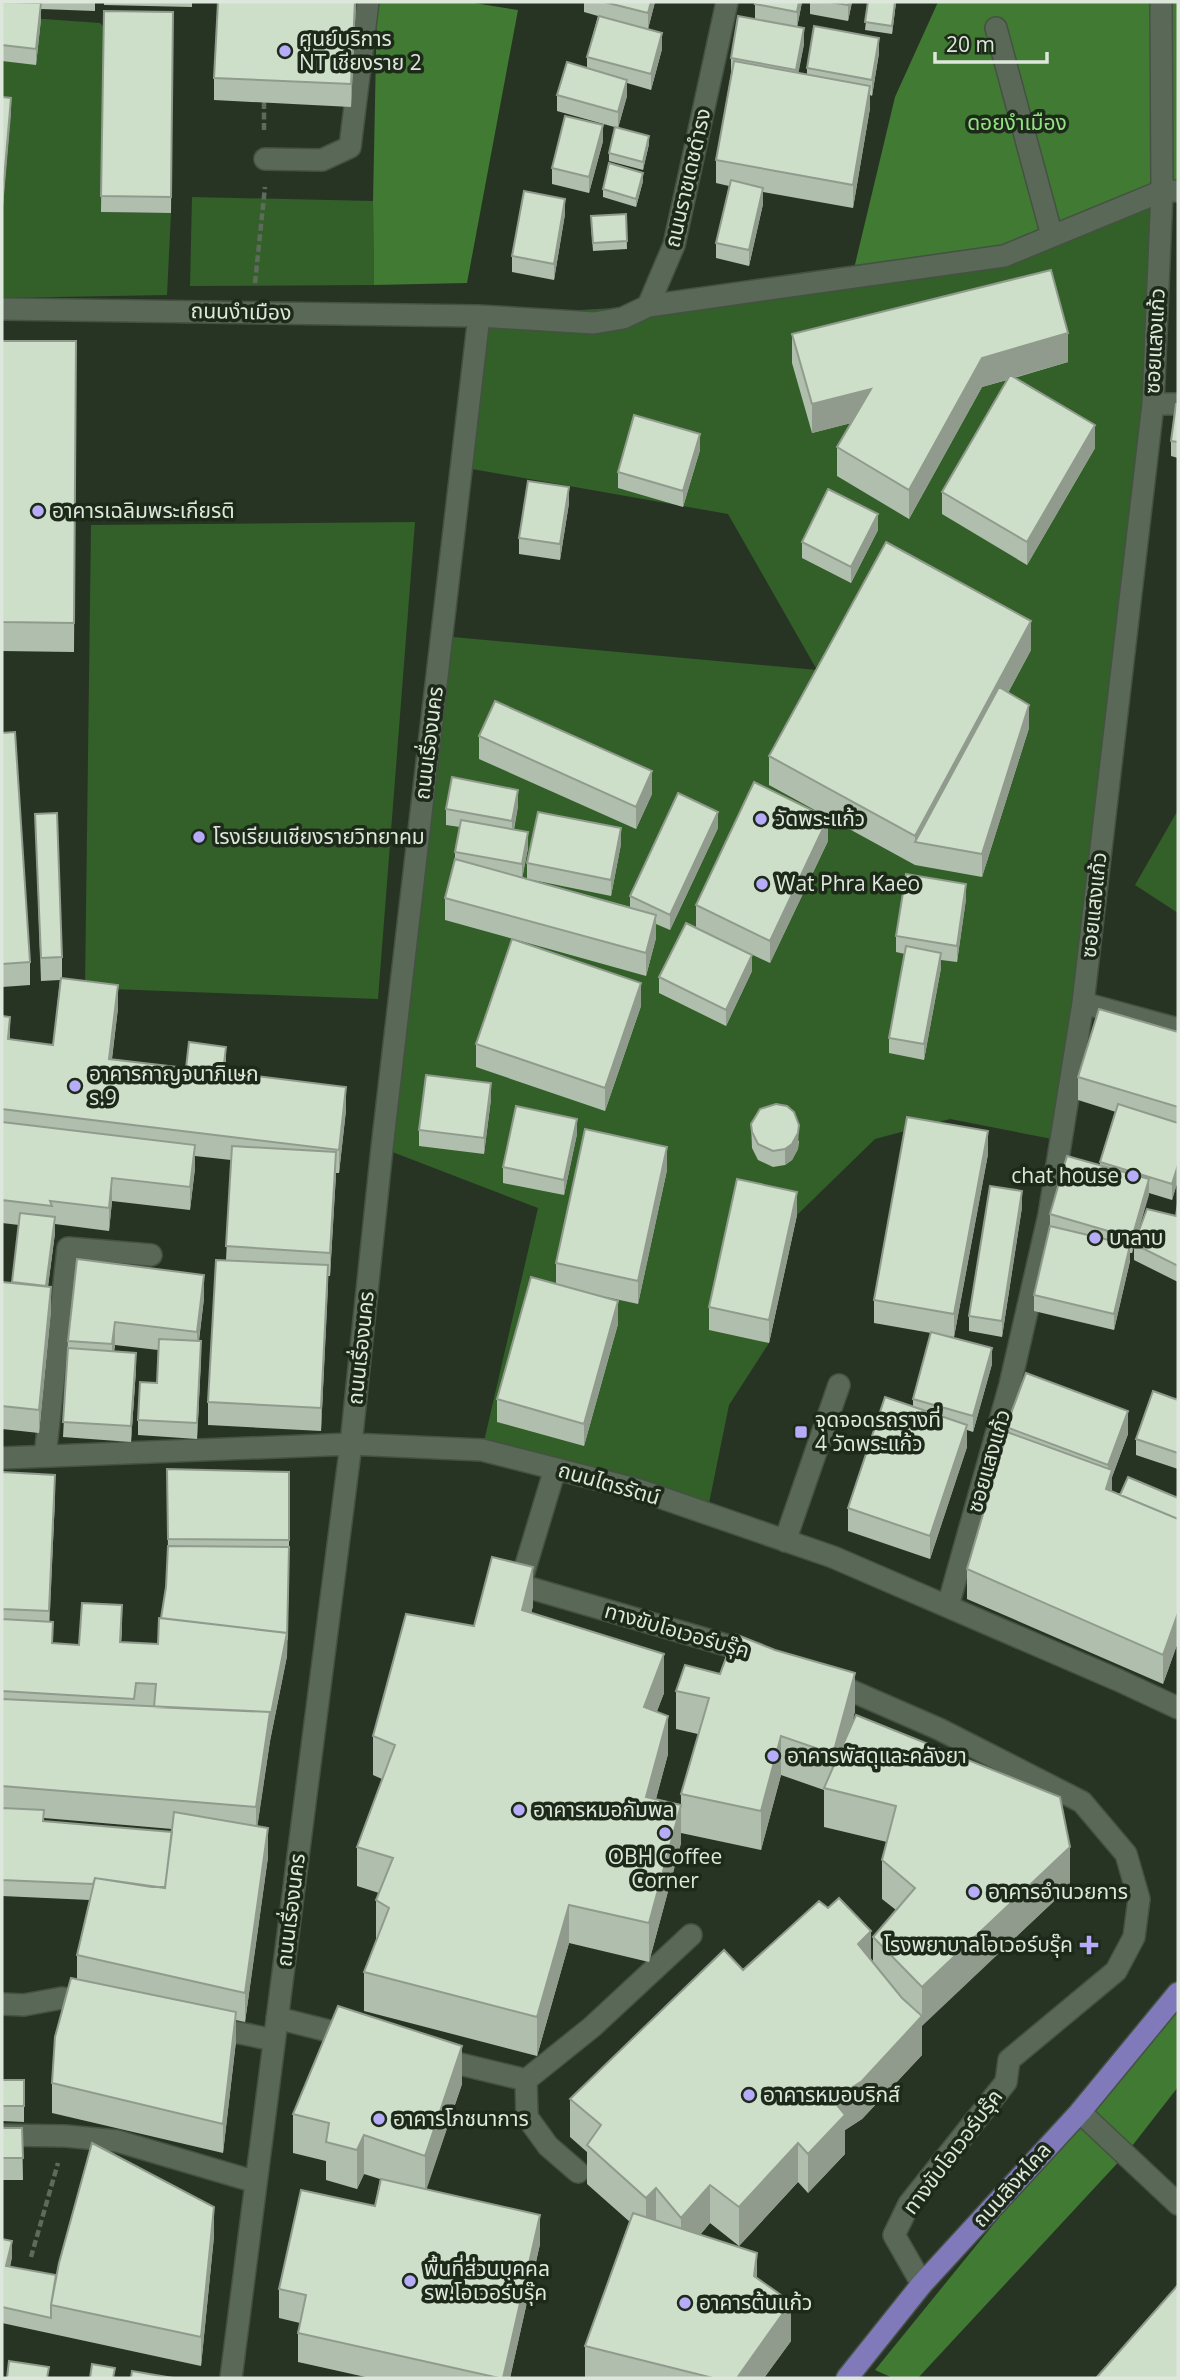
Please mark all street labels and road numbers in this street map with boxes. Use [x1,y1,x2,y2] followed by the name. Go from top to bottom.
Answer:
[657,105,717,250] street label: ถนนราชเดชดำรง
[1137,287,1171,395] street label: ซอยแสงแก้ว
[190,296,292,326] street label: ถนนงำเมือง
[407,685,449,801] street label: ถนนเรื่องนคร
[1074,851,1112,959] street label: ซอยแสงแก้ว
[340,1290,380,1406] street label: ถนนเรื่องนคร
[960,1406,1016,1516] street label: ซอยแสงแก้ว
[555,1455,663,1511] street label: ถนนไตรรัตน์
[602,1596,753,1664] street label: ทางขับโอเวอร์บรุ๊ค
[269,1852,311,1968] street label: ถนนเรื่องนคร
[896,2083,1008,2220] street label: ทางขับโอเวอร์บรุ๊ค
[966,2136,1057,2233] street label: ถนนสิงหไคล

